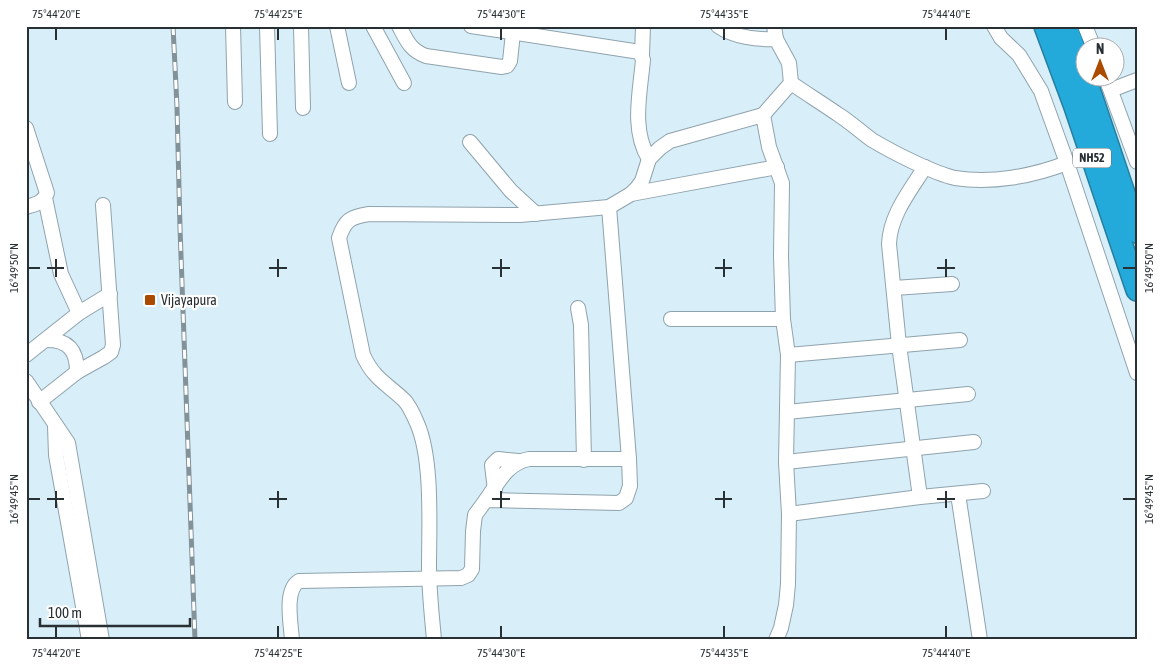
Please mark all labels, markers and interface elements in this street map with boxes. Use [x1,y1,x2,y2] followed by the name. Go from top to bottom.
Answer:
[32,7,80,21] text: 75°44'20"E
[254,7,302,21] text: 75°44'25"E
[477,7,525,21] text: 75°44'30"E
[700,7,748,21] text: 75°44'35"E
[922,7,970,21] text: 75°44'40"E
[1076,38,1126,88] north arrow
[1096,41,1104,57] text: N
[1073,148,1111,168] road number: NH52
[7,243,21,293] text: 16°49'50"N
[1142,243,1156,293] text: 16°49'50"N
[161,292,217,308] place label: Vijayapura
[143,293,157,307] marker: Vijayapura
[7,474,21,524] text: 16°49'45"N
[1142,474,1156,524] text: 16°49'45"N
[40,596,190,628] scale bar
[48,604,82,621] text: 100 m
[32,646,80,660] text: 75°44'20"E
[254,646,302,660] text: 75°44'25"E
[477,646,525,660] text: 75°44'30"E
[700,646,748,660] text: 75°44'35"E
[922,646,970,660] text: 75°44'40"E

